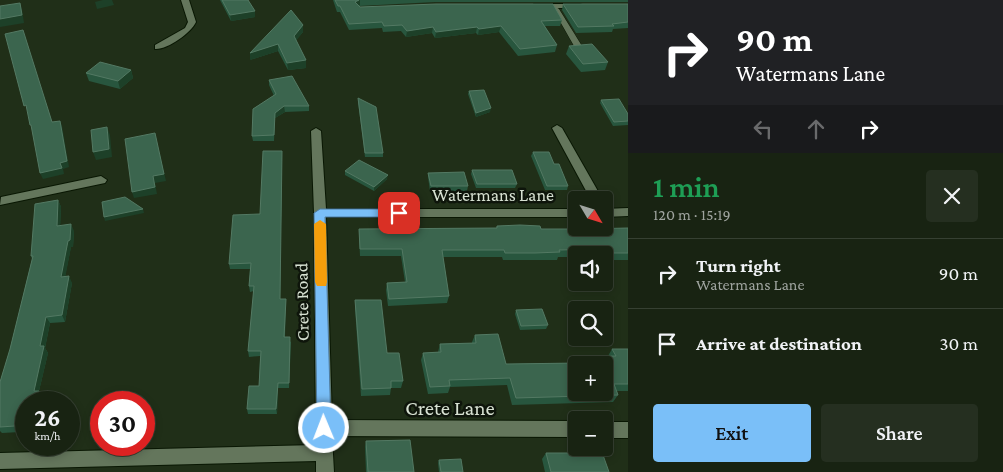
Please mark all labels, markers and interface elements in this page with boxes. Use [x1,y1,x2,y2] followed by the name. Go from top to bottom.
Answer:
[653,20,718,85] icon: right
[736,20,813,59] text: 90 m
[736,61,885,86] text: Watermans Lane
[749,115,777,143] icon: left
[802,115,830,143] icon: ahead
[855,115,883,143] icon: right
[653,170,720,203] text: 1 min
[926,170,978,222] button: close
[432,185,554,205] street label: Watermans Lane
[568,191,612,236] north arrow
[568,191,613,456] map controls
[378,192,420,234] pin
[385,199,413,227] icon: arrive
[653,206,731,223] text: 120 m · 15:19
[568,246,613,291] button: sound
[696,255,781,276] text: Turn right
[653,260,681,288] icon: right
[291,262,313,341] street label: Crete Road
[939,263,978,284] text: 90 m
[696,276,804,293] text: Watermans Lane
[568,301,613,346] button: search
[653,330,681,358] icon: arrive
[696,333,862,354] text: Arrive at destination
[939,333,978,354] text: 30 m
[568,356,613,401] button: +
[90,391,155,456] speed limit sign: 30
[405,396,495,420] street label: Crete Lane
[297,401,349,453] position arrow
[34,404,61,431] text: 26
[653,404,811,462] button: Exit
[821,404,978,462] button: Share
[568,411,613,456] button: −
[35,429,60,443] text: km/h

